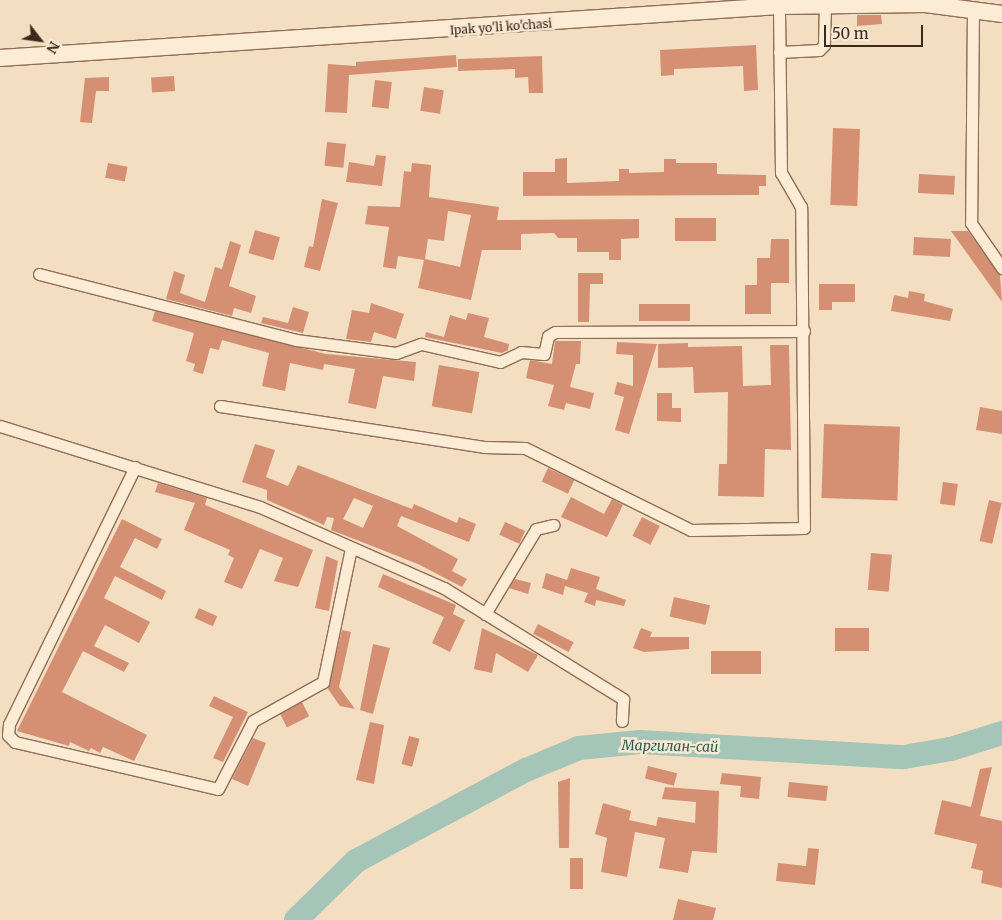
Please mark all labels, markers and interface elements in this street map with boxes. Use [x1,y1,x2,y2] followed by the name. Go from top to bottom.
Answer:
[15,15,65,65] north arrow
[827,15,926,47] scale bar
[449,16,553,38] street label: Ipak yo'li ko'chasi
[832,24,869,43] text: 50 m
[42,38,64,57] text: N
[622,737,718,755] water label: Маргилан-сай

